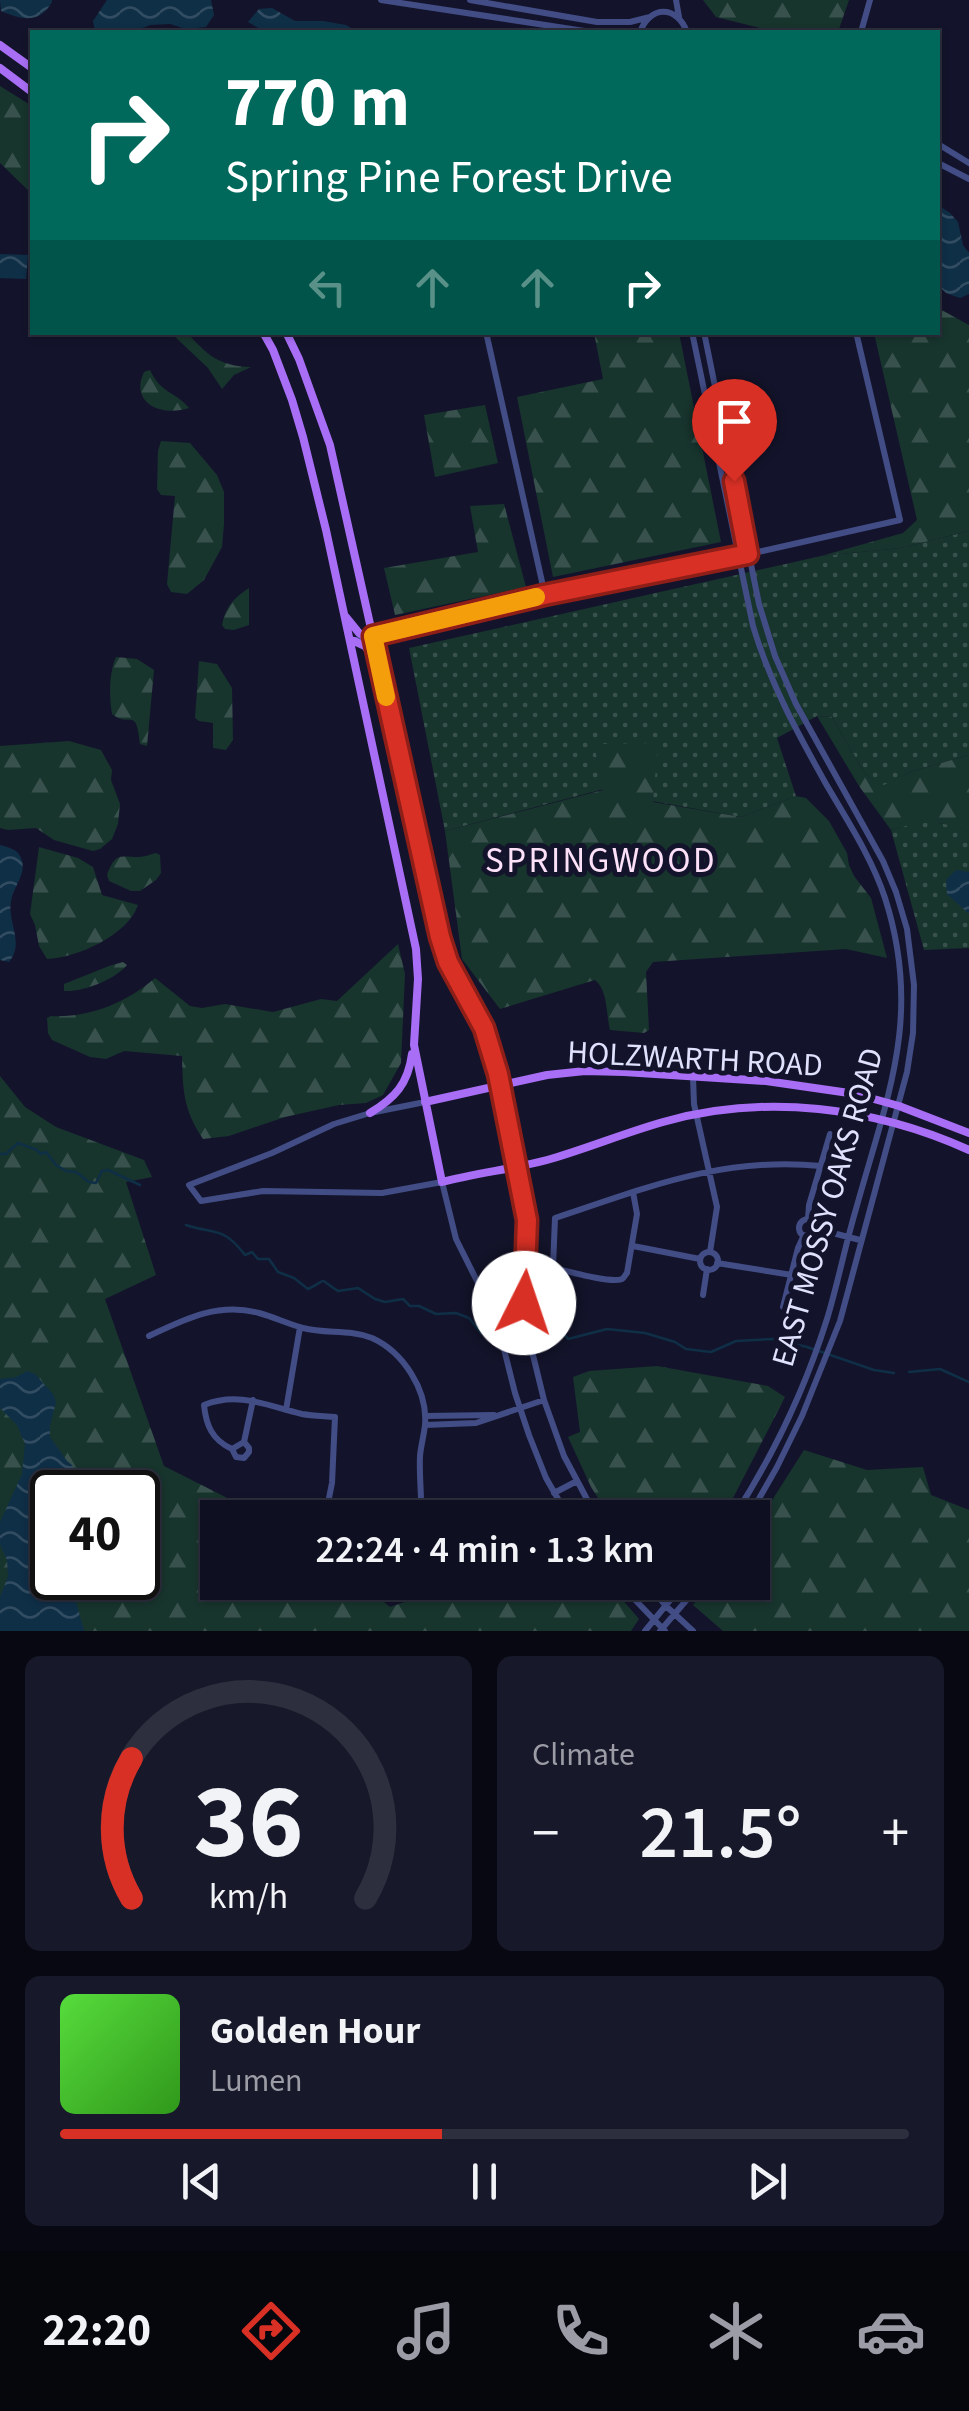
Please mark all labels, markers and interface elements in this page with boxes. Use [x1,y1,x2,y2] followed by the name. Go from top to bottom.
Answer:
[225,53,410,153] text: 770 m
[60,70,190,200] icon: right
[225,146,673,210] text: Spring Pine Forest Drive
[300,260,355,315] icon: left
[405,260,460,315] icon: ahead
[510,260,565,315] icon: ahead
[615,260,670,315] icon: right
[692,379,777,482] pin
[707,394,762,449] icon: arrive
[485,836,717,886] district label: SPRINGWOOD
[566,1029,824,1089] street label: HOLZWARTH ROAD
[760,1042,896,1372] street label: EAST MOSSY OAKS ROAD
[472,1251,576,1355] position arrow
[30,1470,160,1600] speed limit sign: 40
[316,1523,655,1577] text: 22:24 · 4 min · 1.3 km
[532,1732,635,1778] text: Climate
[194,1750,303,1898] text: 36
[639,1780,802,1887] text: 21.5°
[532,1795,559,1873] text: −
[882,1795,909,1873] text: +
[209,1871,288,1922] text: km/h
[210,2004,420,2058] text: Golden Hour
[210,2058,303,2104] text: Lumen
[174,2154,229,2209] icon: previous
[457,2154,512,2209] icon: pause
[740,2154,795,2209] icon: next
[236,2296,306,2366] icon: directions
[391,2296,461,2366] icon: music
[546,2296,616,2366] icon: phone
[701,2296,771,2366] icon: climate
[856,2296,926,2366] icon: car
[43,2299,151,2363] text: 22:20

